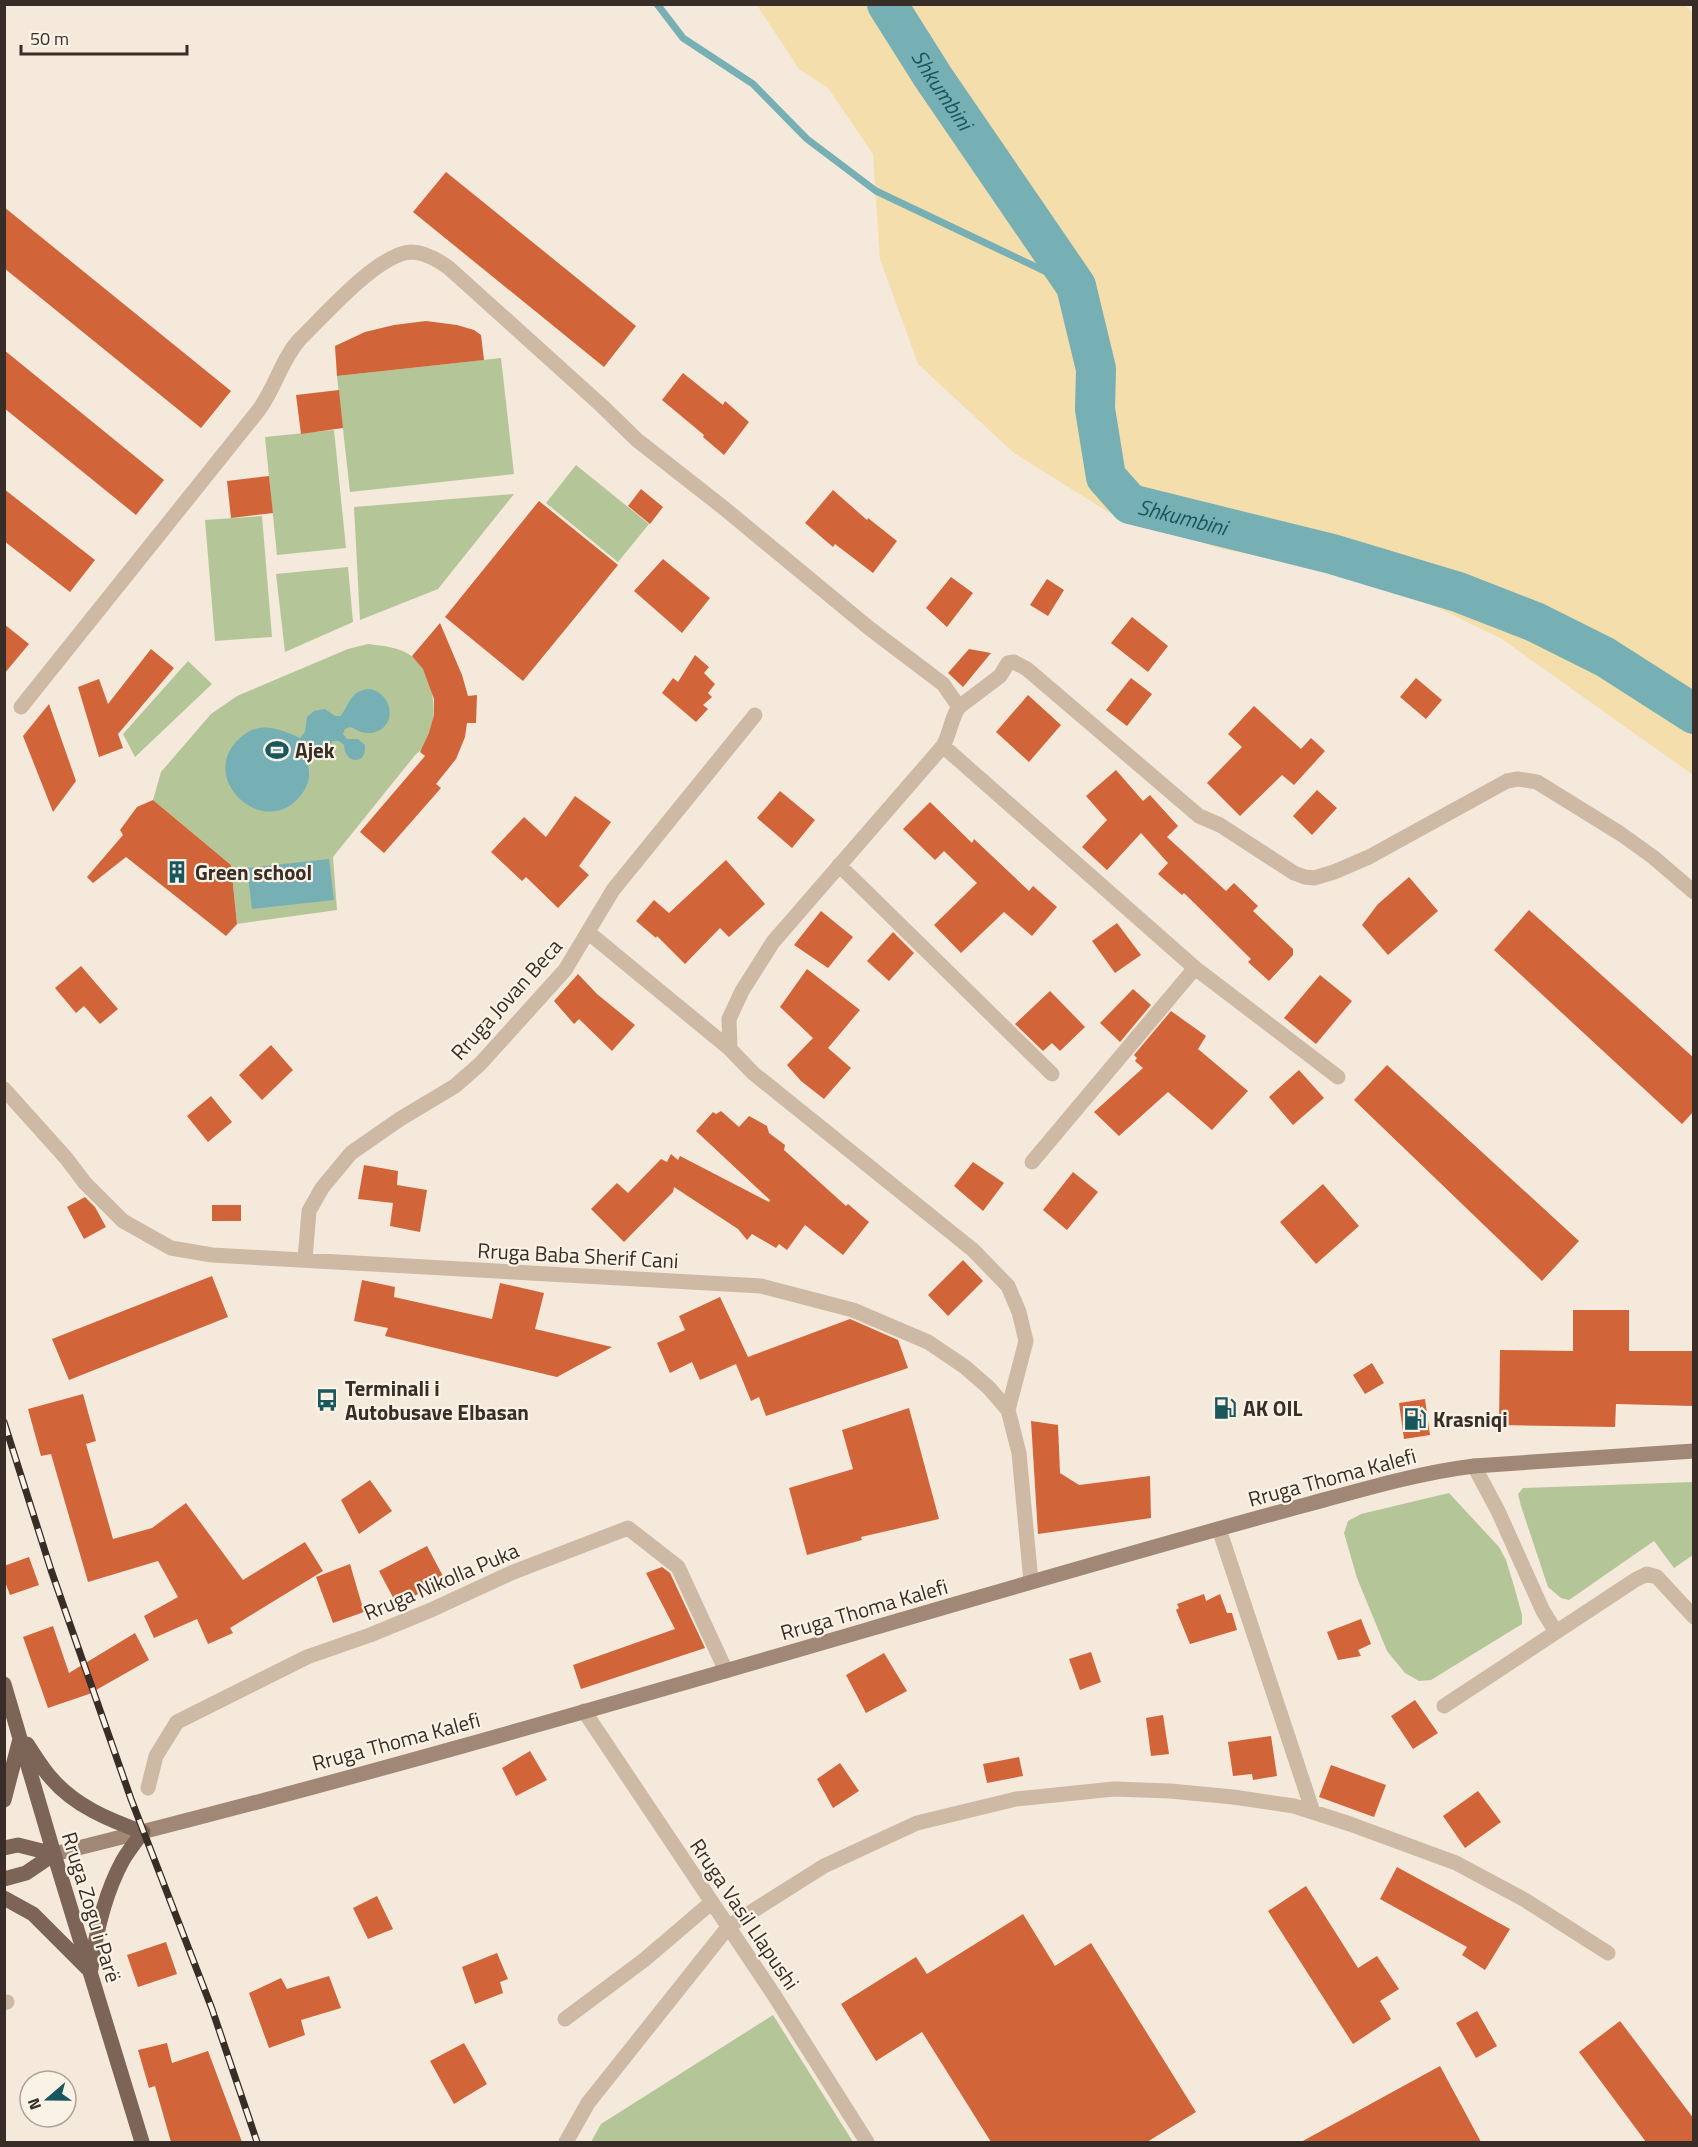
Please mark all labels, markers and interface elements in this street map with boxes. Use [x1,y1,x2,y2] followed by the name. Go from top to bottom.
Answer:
[21,18,188,56] scale bar
[30,25,69,52] text: 50 m
[903,43,983,139] water label: Shkumbini
[1134,490,1233,545] water label: Shkumbini
[295,734,335,766] place label: Ajek
[264,737,290,763] sports icon: Ajek
[195,856,312,888] place label: Green school
[164,859,190,885] building icon: Green school
[443,931,570,1067] street label: Rruga Jovan Beca
[477,1234,679,1276] street label: Rruga Baba Sherif Cani
[345,1372,529,1428] place label: Terminali i Autobusave Elbasan
[314,1387,340,1413] bus stop icon: Terminali i Autobusave Elbasan
[1243,1392,1302,1424] place label: AK OIL
[1212,1395,1238,1421] fuel station icon: AK OIL
[1433,1403,1508,1435] place label: Krasniqi
[1402,1406,1428,1432] fuel station icon: Krasniqi
[1244,1439,1420,1515] street label: Rruga Thoma Kalefi
[358,1534,524,1628] street label: Rruga Nikolla Puka
[777,1570,951,1648] street label: Rruga Thoma Kalefi
[308,1703,484,1779] street label: Rruga Thoma Kalefi
[54,1828,130,1986] street label: Rruga Zogu i Parë
[682,1832,808,1996] street label: Rruga Vasil Llapushi
[18,2069,78,2129] north arrow
[21,2095,47,2113] text: N

